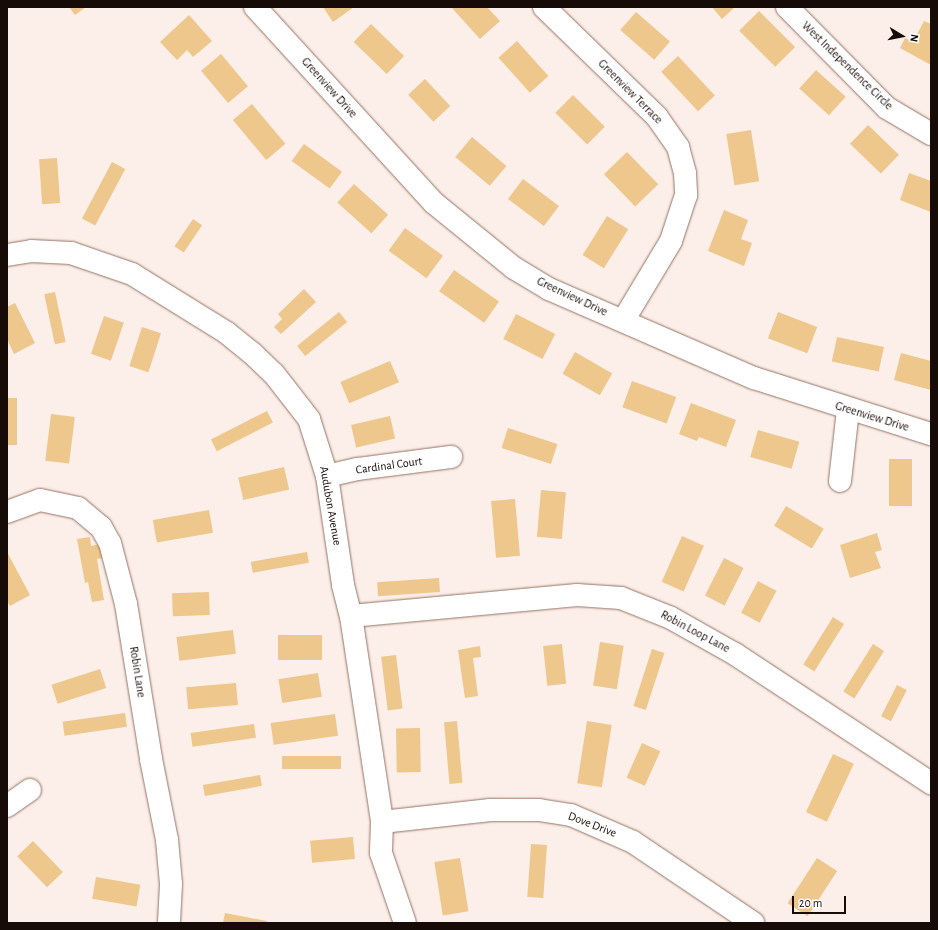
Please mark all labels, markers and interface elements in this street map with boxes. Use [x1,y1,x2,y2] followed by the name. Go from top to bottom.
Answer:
[882,16,922,56] north arrow
[798,19,896,113] street label: West Independence Circle
[908,33,920,43] text: N
[298,55,360,121] street label: Greenview Drive
[595,57,665,127] street label: Greenview Terrace
[534,274,610,320] street label: Greenview Drive
[833,399,911,435] street label: Greenview Drive
[355,454,423,478] street label: Cardinal Court
[316,465,344,547] street label: Audubon Avenue
[658,608,732,656] street label: Robin Loop Lane
[126,645,148,699] street label: Robin Lane
[566,809,618,841] street label: Dove Drive
[794,888,848,914] scale bar
[799,897,822,909] text: 20 m

